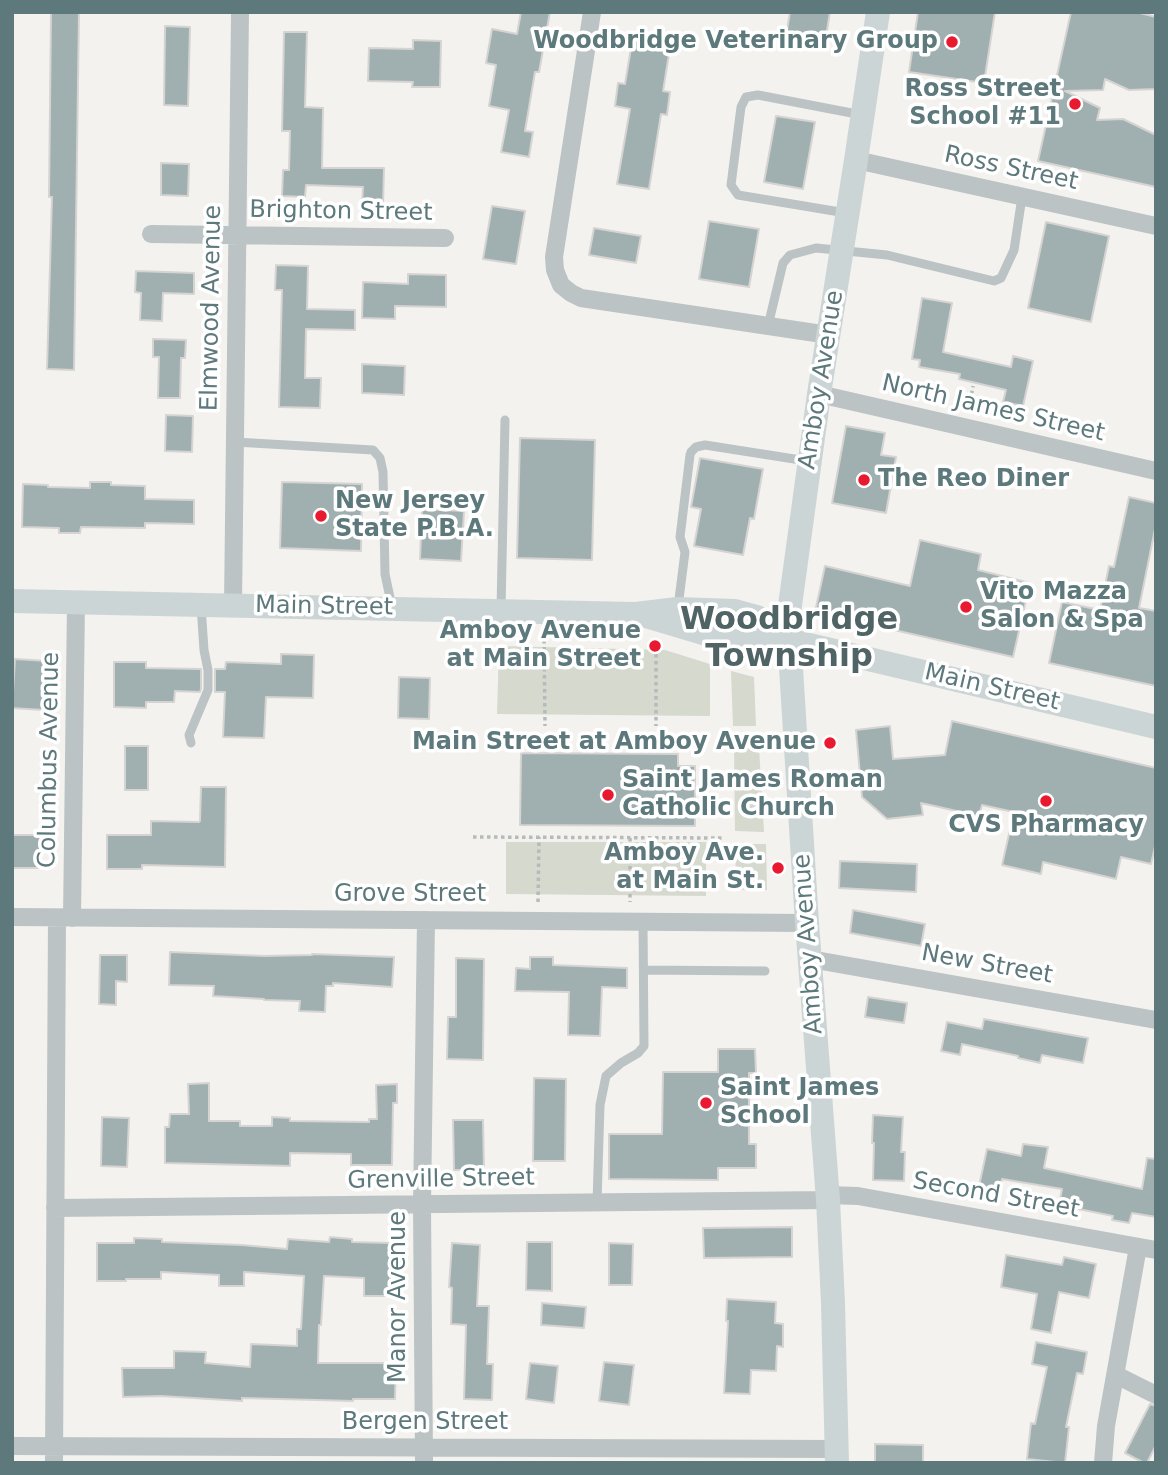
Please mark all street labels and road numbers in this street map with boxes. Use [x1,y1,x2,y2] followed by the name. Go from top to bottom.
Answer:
[942,141,1080,197] street label: Ross Street
[249,196,433,228] street label: Brighton Street
[196,205,228,411] street label: Elmwood Avenue
[794,289,850,471] street label: Amboy Avenue
[879,369,1107,449] street label: North James Street
[255,591,393,623] street label: Main Street
[34,652,66,868] street label: Columbus Avenue
[922,658,1062,718] street label: Main Street
[788,853,830,1035] street label: Amboy Avenue
[334,881,486,909] street label: Grove Street
[919,939,1055,991] street label: New Street
[347,1164,535,1196] street label: Grenville Street
[910,1167,1082,1225] street label: Second Street
[385,1211,413,1383] street label: Manor Avenue
[342,1409,508,1437] street label: Bergen Street

